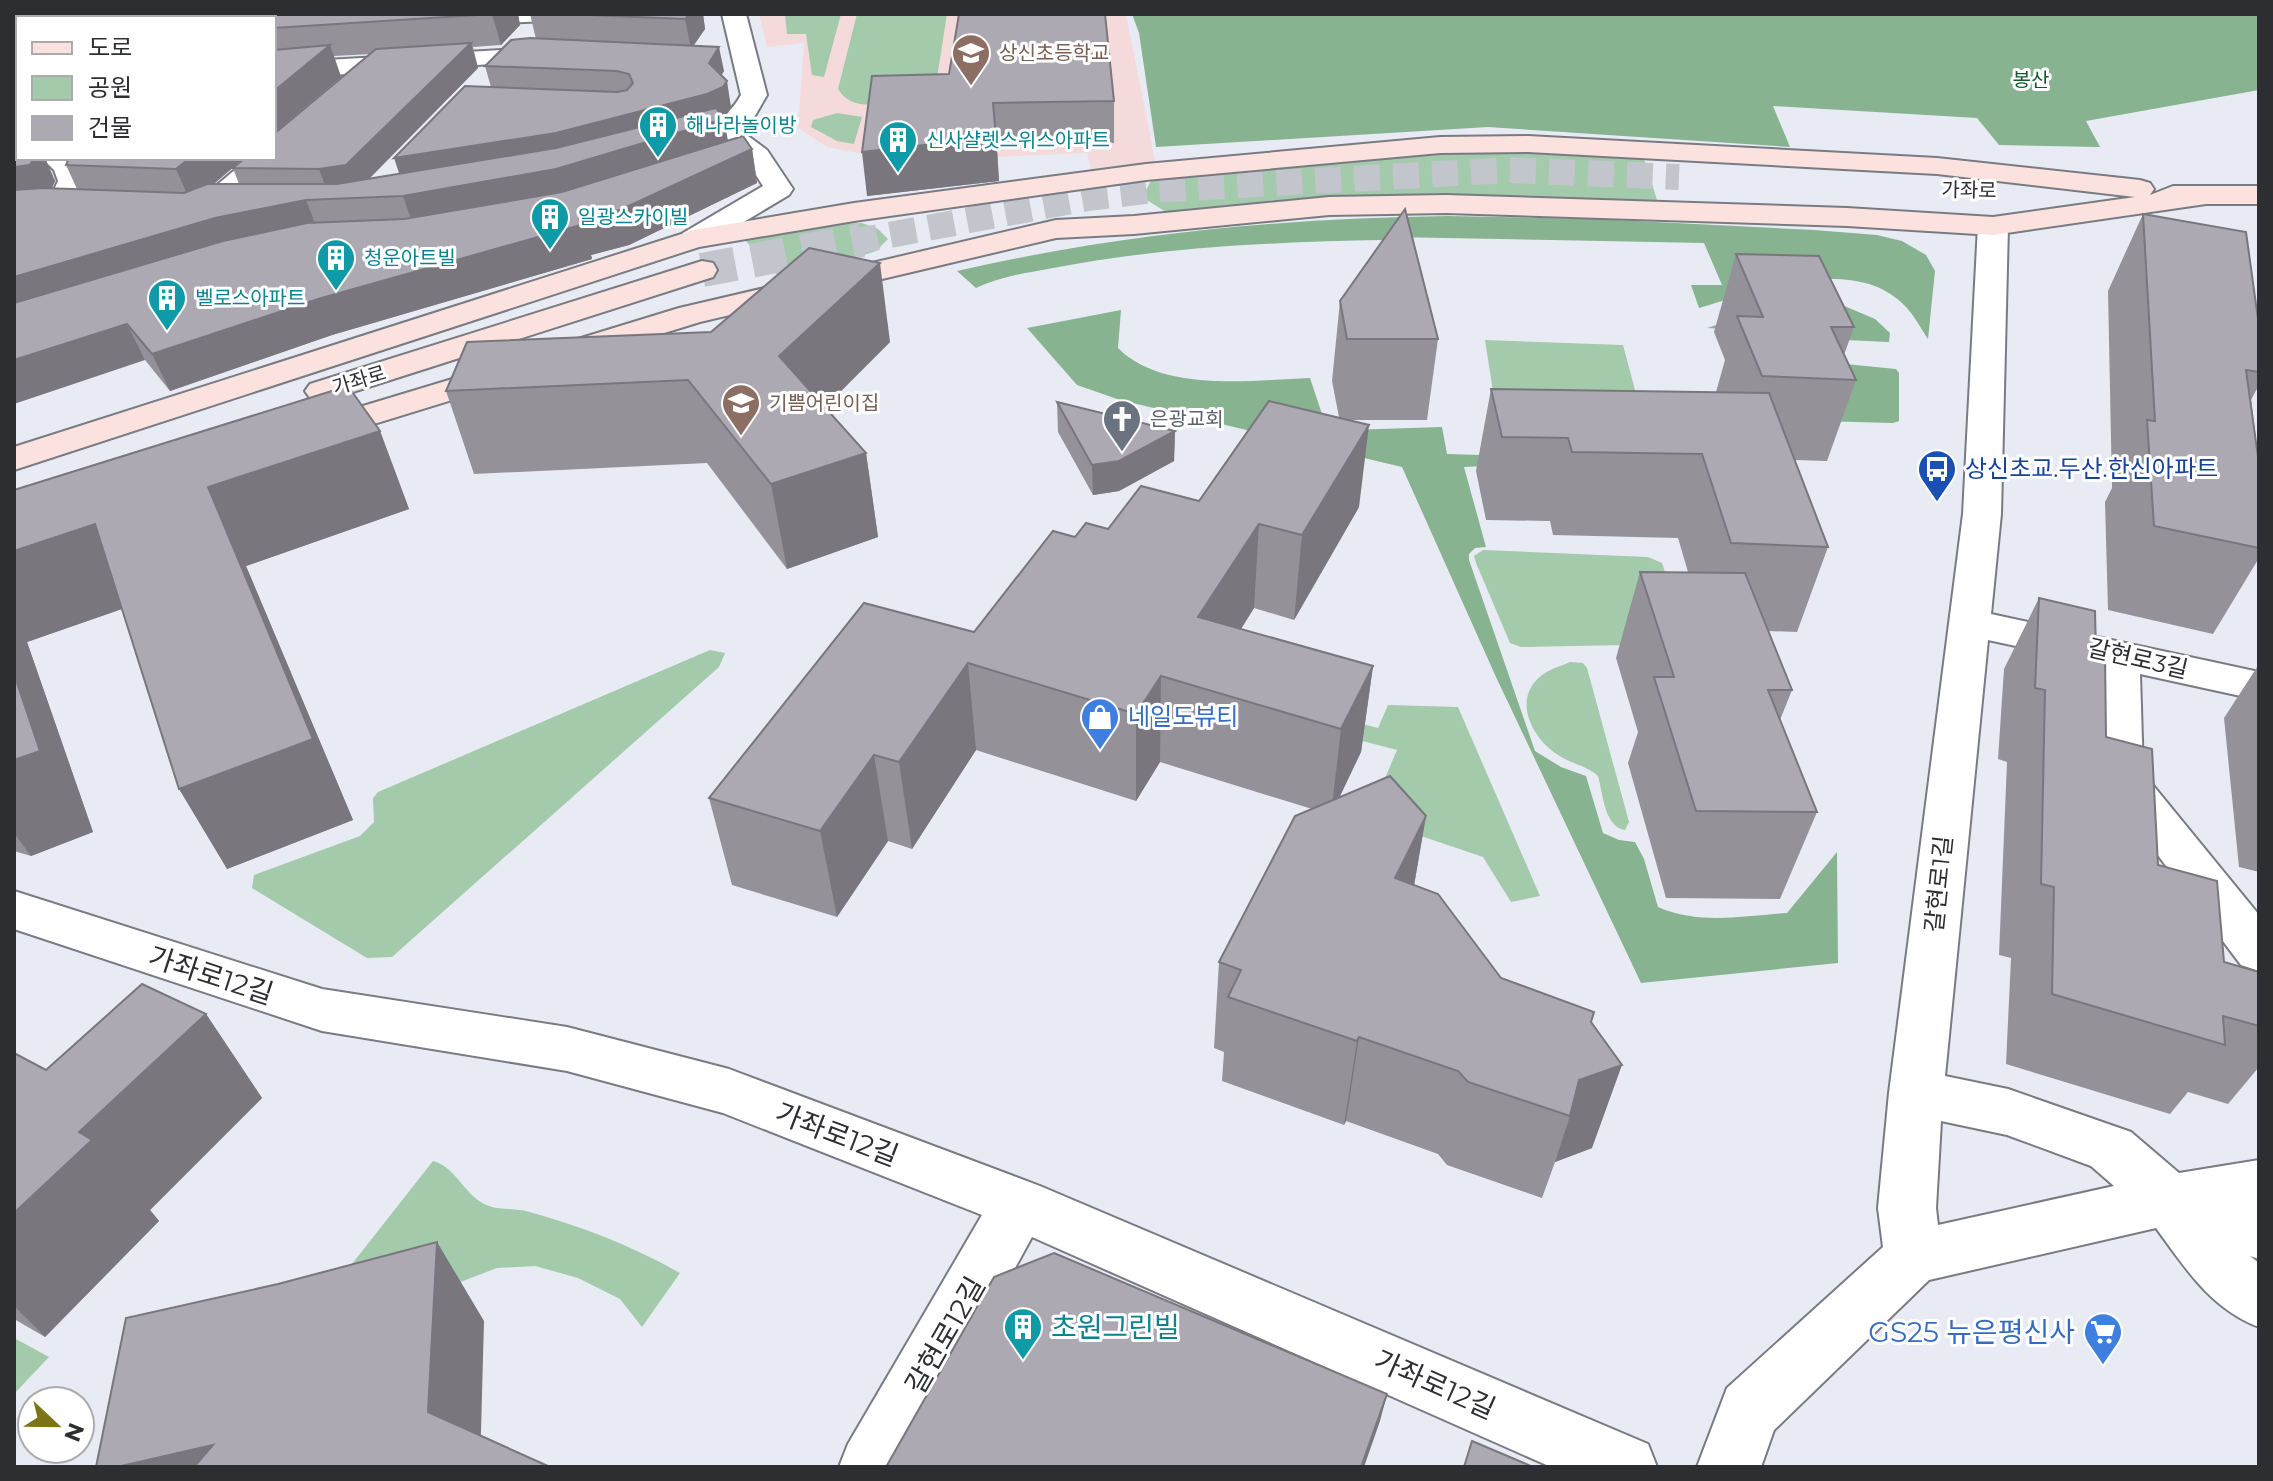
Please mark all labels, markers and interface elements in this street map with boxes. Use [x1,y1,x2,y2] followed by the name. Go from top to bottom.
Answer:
[16,16,276,160] legend
[950,32,992,87] school or university icon: 상신초등학교
[88,33,132,62] text: 도로
[999,41,1109,65] place label: 상신초등학교
[2013,68,2049,92] park label: 봉산
[88,73,132,102] text: 공원
[637,104,679,159] building icon: 해나라놀이방
[88,113,132,142] text: 건물
[686,113,796,137] place label: 해나라놀이방
[877,119,919,174] building icon: 신사샬렛스위스아파트
[926,128,1110,152] place label: 신사샬렛스위스아파트
[1941,178,1997,202] street label: 가좌로
[529,196,571,251] building icon: 일광스카이빌
[578,205,688,229] place label: 일광스카이빌
[315,237,357,292] building icon: 청운아트빌
[364,246,456,270] place label: 청운아트빌
[146,277,188,332] building icon: 벨로스아파트
[195,286,305,310] place label: 벨로스아파트
[329,360,389,400] street label: 가좌로
[720,382,762,437] school or university icon: 기쁨어린이집
[769,391,879,415] place label: 기쁨어린이집
[1101,398,1143,453] church icon: 은광교회
[1150,407,1224,431] place label: 은광교회
[1916,448,1958,503] bus stop icon: 상신초교.두산.한신아파트
[1965,454,2218,483] place label: 상신초교.두산.한신아파트
[2085,633,2191,684] street label: 갈현로3길
[1079,696,1121,751] shop icon: 네일도뷰티
[1128,702,1238,731] place label: 네일도뷰티
[1919,834,1958,934] street label: 갈현로1길
[144,939,278,1011] street label: 가좌로12길
[771,1095,903,1173] street label: 가좌로12길
[898,1271,992,1399] street label: 갈현로12길
[1002,1306,1044,1361] building icon: 초원그린빌
[1051,1310,1180,1344] place label: 초원그린빌
[2082,1311,2124,1366] supermarket icon: GS25 뉴은평신사
[1868,1315,2075,1349] place label: GS25 뉴은평신사
[1369,1342,1501,1426] street label: 가좌로12길
[16,1385,96,1465] north arrow
[58,1419,90,1446] text: N

